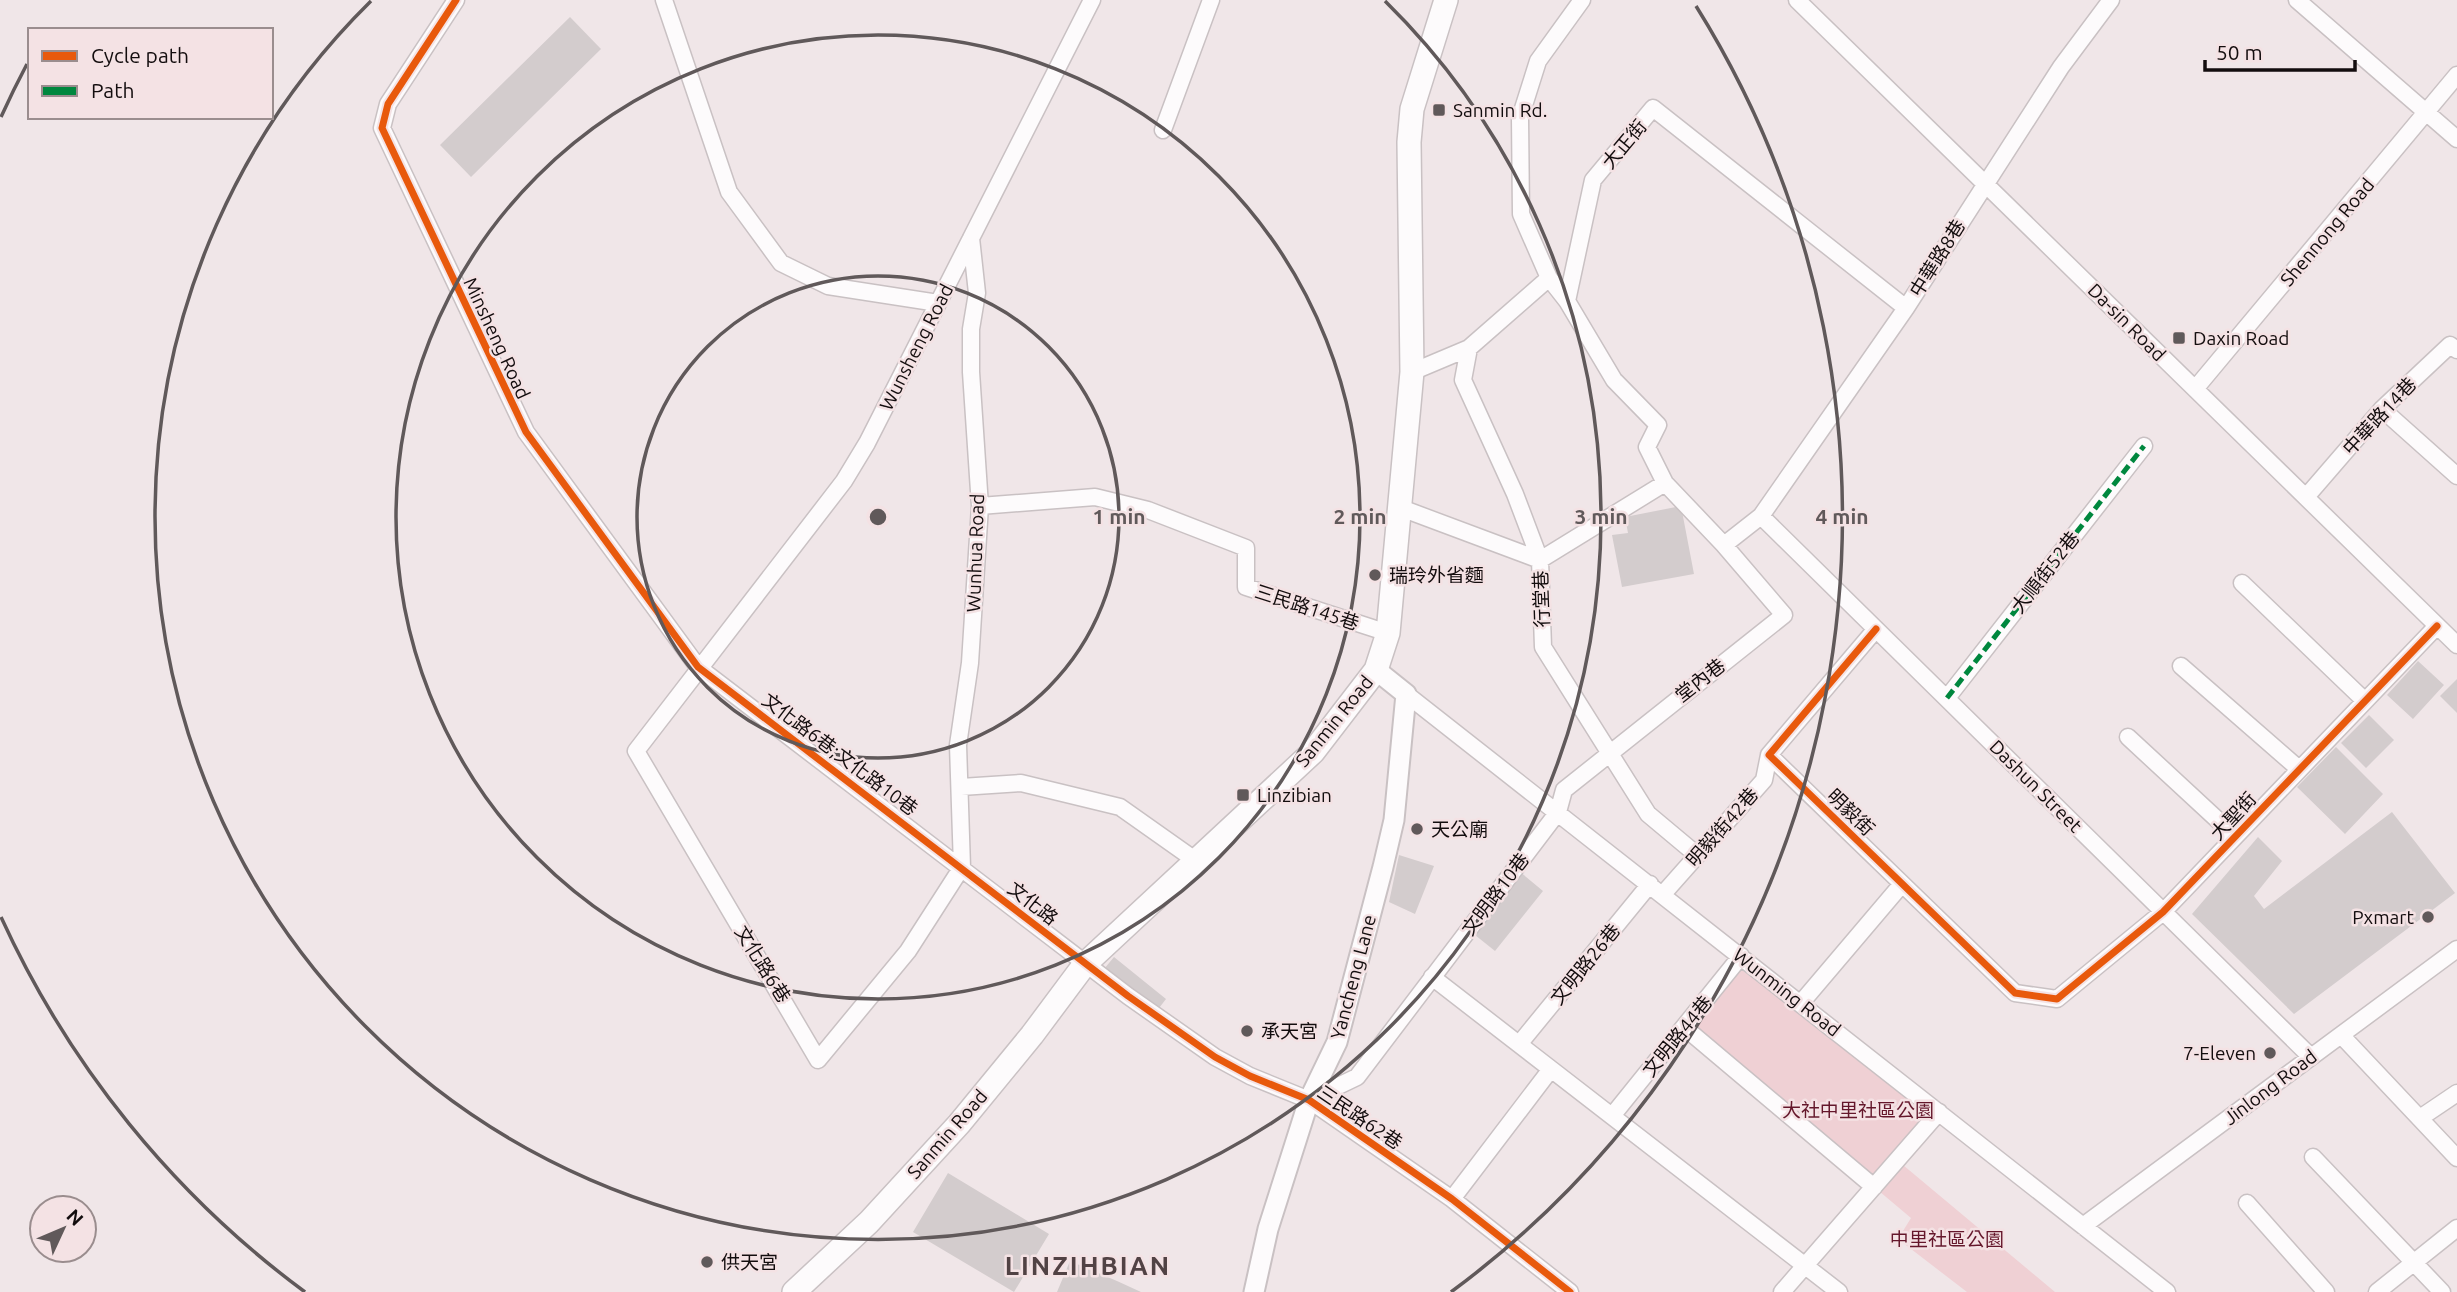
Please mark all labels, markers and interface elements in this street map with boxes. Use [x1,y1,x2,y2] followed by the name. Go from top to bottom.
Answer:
[28,28,273,119] legend
[2205,28,2356,72] scale bar
[2216,40,2263,64] text: 50 m
[91,43,189,67] text: Cycle path
[91,78,134,102] text: Path
[1453,99,1547,121] place label: Sanmin Rd.
[1431,102,1447,118] marker: Sanmin Rd.
[1597,115,1651,173] street label: 大正街
[2275,174,2379,290] street label: Shennong Road
[1905,215,1969,301] street label: 中華路8巷
[459,274,535,402] street label: Minsheng Road
[2084,279,2170,365] street label: Da-sin Road
[875,280,957,414] street label: Wunsheng Road
[2193,327,2289,349] place label: Daxin Road
[2171,330,2187,346] marker: Daxin Road
[2338,373,2420,459] street label: 中華路14巷
[962,493,988,613] street label: Wunhua Road
[1092,504,1146,528] text: 1 min
[1333,504,1387,528] text: 2 min
[1574,504,1628,528] text: 3 min
[1815,504,1869,528] text: 4 min
[866,505,890,529] centre of rings
[2006,527,2084,617] street label: 大順街52巷
[1389,564,1484,586] place label: 瑞玲外省麵
[1367,567,1383,583] marker: 瑞玲外省麵
[1529,570,1553,628] street label: 行堂巷
[1252,580,1362,634] street label: 三民路145巷
[1671,654,1729,706] street label: 堂內巷
[1291,671,1377,771] street label: Sanmin Road
[758,688,922,820] street label: 文化路6巷;文化路10巷
[1985,735,2087,837] street label: Dashun Street
[1682,783,1762,871] street label: 明毅街42巷
[1257,784,1332,806] place label: Linzibian
[1823,784,1879,840] street label: 明毅街
[1235,787,1251,803] marker: Linzibian
[2206,788,2260,844] street label: 大聖街
[1431,818,1488,840] place label: 天公廟
[1409,821,1425,837] marker: 天公廟
[1457,848,1533,940] street label: 文明路10巷
[1004,877,1062,929] street label: 文化路
[2352,906,2415,928] place label: Pxmart
[2420,909,2436,925] marker: Pxmart
[1326,912,1380,1042] street label: Yancheng Lane
[1546,919,1624,1009] street label: 文明路26巷
[731,921,795,1007] street label: 文化路6巷
[1729,943,1845,1041] street label: Wunming Road
[1638,991,1716,1081] street label: 文明路44巷
[1261,1020,1318,1042] place label: 承天宮
[1239,1023,1255,1039] marker: 承天宮
[2183,1042,2256,1064] place label: 7-Eleven
[2219,1045,2321,1129] street label: Jinlong Road
[2262,1045,2278,1061] marker: 7-Eleven
[1313,1081,1407,1153] street label: 三民路62巷
[902,1085,992,1183] street label: Sanmin Road
[1782,1099,1934,1121] park label: 大社中里社區公園
[28,1194,98,1264] north arrow
[62,1204,88,1230] text: N
[1890,1228,2004,1250] park label: 中里社區公園
[721,1251,778,1273] place label: 供天宮
[1005,1251,1171,1280] district label: LINZIHBIAN
[699,1254,715,1270] marker: 供天宮

